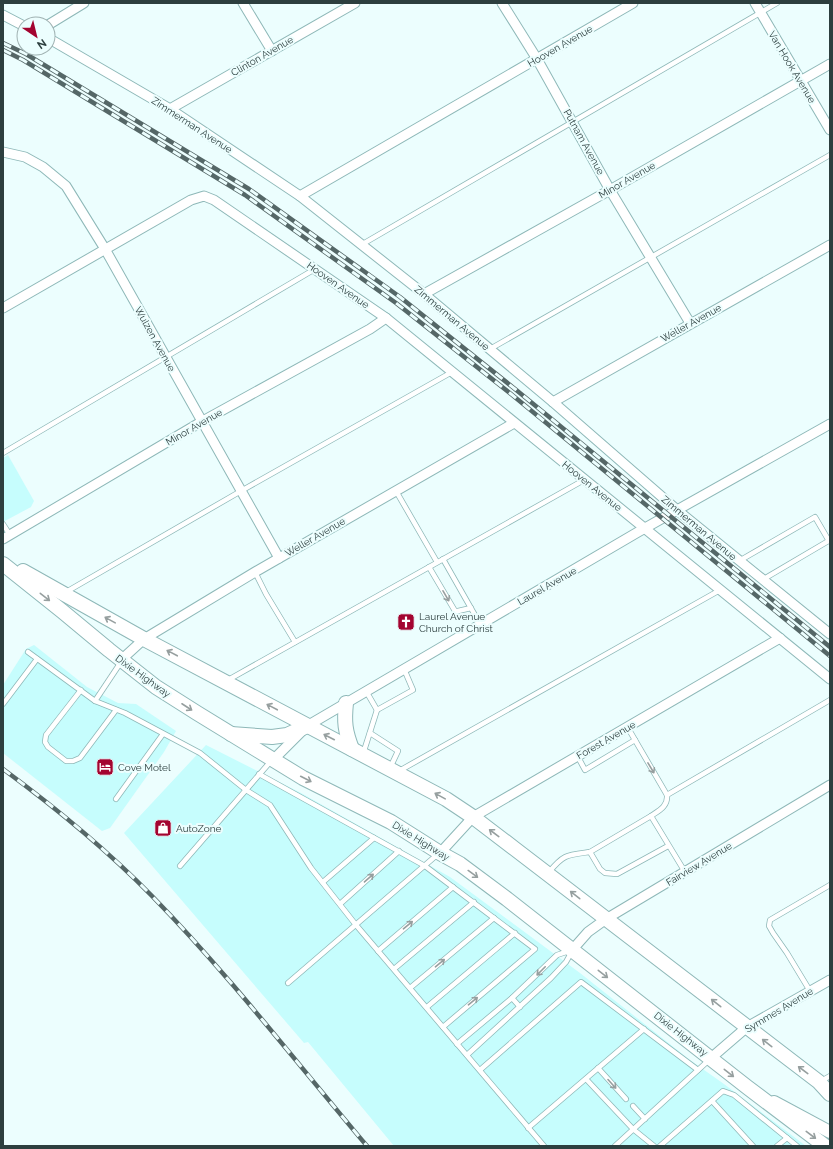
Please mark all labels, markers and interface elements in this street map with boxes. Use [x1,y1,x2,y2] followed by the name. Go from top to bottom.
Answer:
[16,16,56,56] north arrow
[526,23,595,69] street label: Hooven Avenue
[766,29,818,105] street label: Van Hook Avenue
[229,34,295,78] street label: Clinton Avenue
[34,36,49,52] text: N
[150,95,235,155] street label: Zimmerman Avenue
[561,107,607,177] street label: Putnam Avenue
[597,159,657,201] street label: Minor Avenue
[305,260,371,311] street label: Hooven Avenue
[412,284,492,353] street label: Zimmerman Avenue
[659,302,723,344] street label: Weller Avenue
[133,305,177,374] street label: Wulzen Avenue
[164,406,224,448] street label: Minor Avenue
[560,459,624,513] street label: Hooven Avenue
[659,494,739,563] street label: Zimmerman Avenue
[283,515,347,559] street label: Weller Avenue
[516,565,579,607] street label: Laurel Avenue
[442,590,450,602] one-way arrow
[39,593,50,601] one-way arrow
[419,611,494,634] place label: Laurel Avenue Church of Christ
[396,612,416,632] church icon: Laurel Avenue Church of Christ
[104,615,116,623] one-way arrow
[166,649,178,657] one-way arrow
[113,652,173,700] street label: Dixie Highway
[181,703,192,711] one-way arrow
[266,703,278,711] one-way arrow
[575,719,638,761] street label: Forest Avenue
[323,733,335,741] one-way arrow
[95,757,115,777] hotel icon: Cove Motel
[118,762,171,773] place label: Cove Motel
[648,762,656,774] one-way arrow
[300,776,312,784] one-way arrow
[435,792,447,800] one-way arrow
[153,818,173,838] shop icon: AutoZone
[390,819,452,863] street label: Dixie Highway
[176,823,222,834] place label: AutoZone
[489,829,500,837] one-way arrow
[664,840,734,888] street label: Fairview Avenue
[467,869,478,878] one-way arrow
[364,873,374,883] one-way arrow
[570,891,581,899] one-way arrow
[403,921,413,930] one-way arrow
[435,959,445,968] one-way arrow
[536,966,546,976] one-way arrow
[598,969,609,978] one-way arrow
[743,985,815,1035] street label: Symmes Avenue
[467,997,478,1006] one-way arrow
[711,999,722,1008] one-way arrow
[652,1010,711,1059] street label: Dixie Highway
[762,1039,773,1047] one-way arrow
[798,1066,809,1075] one-way arrow
[723,1068,734,1077] one-way arrow
[608,1078,617,1089] one-way arrow
[806,1131,817,1140] one-way arrow

